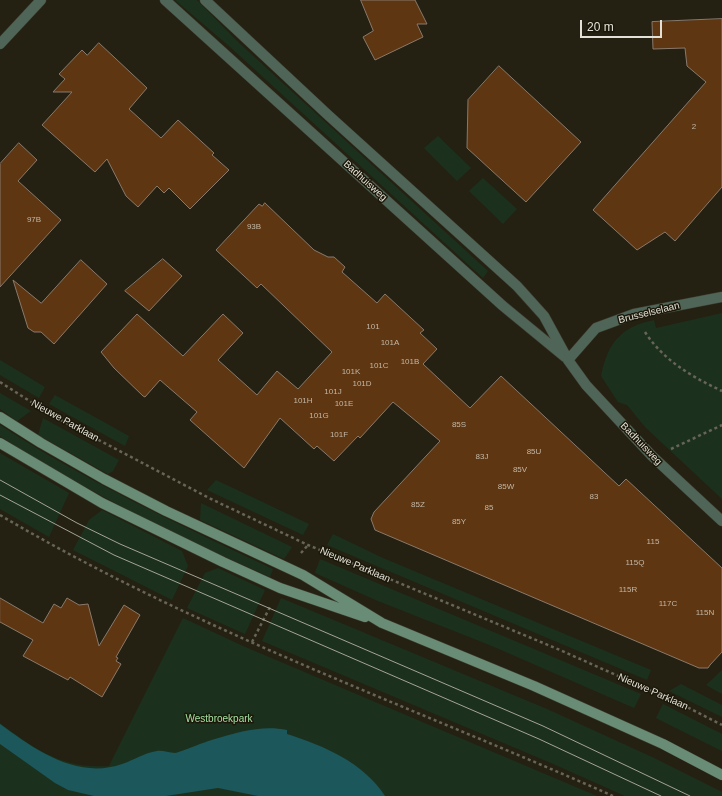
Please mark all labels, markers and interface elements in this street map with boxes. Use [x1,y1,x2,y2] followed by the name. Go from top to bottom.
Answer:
[582,12,664,38] scale bar
[587,20,614,34] text: 20 m
[692,122,696,132] house number: 2
[341,158,389,204] street label: Badhuisweg
[27,215,41,225] house number: 97B
[247,222,261,232] house number: 93B
[617,300,681,326] street label: Brusselselaan
[366,322,380,332] house number: 101
[381,338,399,348] house number: 101A
[401,357,419,367] house number: 101B
[369,361,389,371] house number: 101C
[342,367,360,377] house number: 101K
[352,379,372,389] house number: 101D
[324,387,342,397] house number: 101J
[293,396,313,406] house number: 101H
[29,397,101,445] street label: Nieuwe Parklaan
[335,399,353,409] house number: 101E
[309,411,329,421] house number: 101G
[452,420,466,430] house number: 85S
[618,420,664,468] street label: Badhuisweg
[330,430,348,440] house number: 101F
[527,447,541,457] house number: 85U
[476,452,488,462] house number: 83J
[513,465,527,475] house number: 85V
[498,482,514,492] house number: 85W
[590,492,598,502] house number: 83
[411,500,425,510] house number: 85Z
[485,503,493,513] house number: 85
[452,517,466,527] house number: 85Y
[647,537,659,547] house number: 115
[318,545,392,585] street label: Nieuwe Parklaan
[626,558,644,568] house number: 115Q
[619,585,637,595] house number: 115R
[659,599,677,609] house number: 117C
[696,608,714,618] house number: 115N
[616,671,690,713] street label: Nieuwe Parklaan
[185,713,253,725] park label: Westbroekpark

